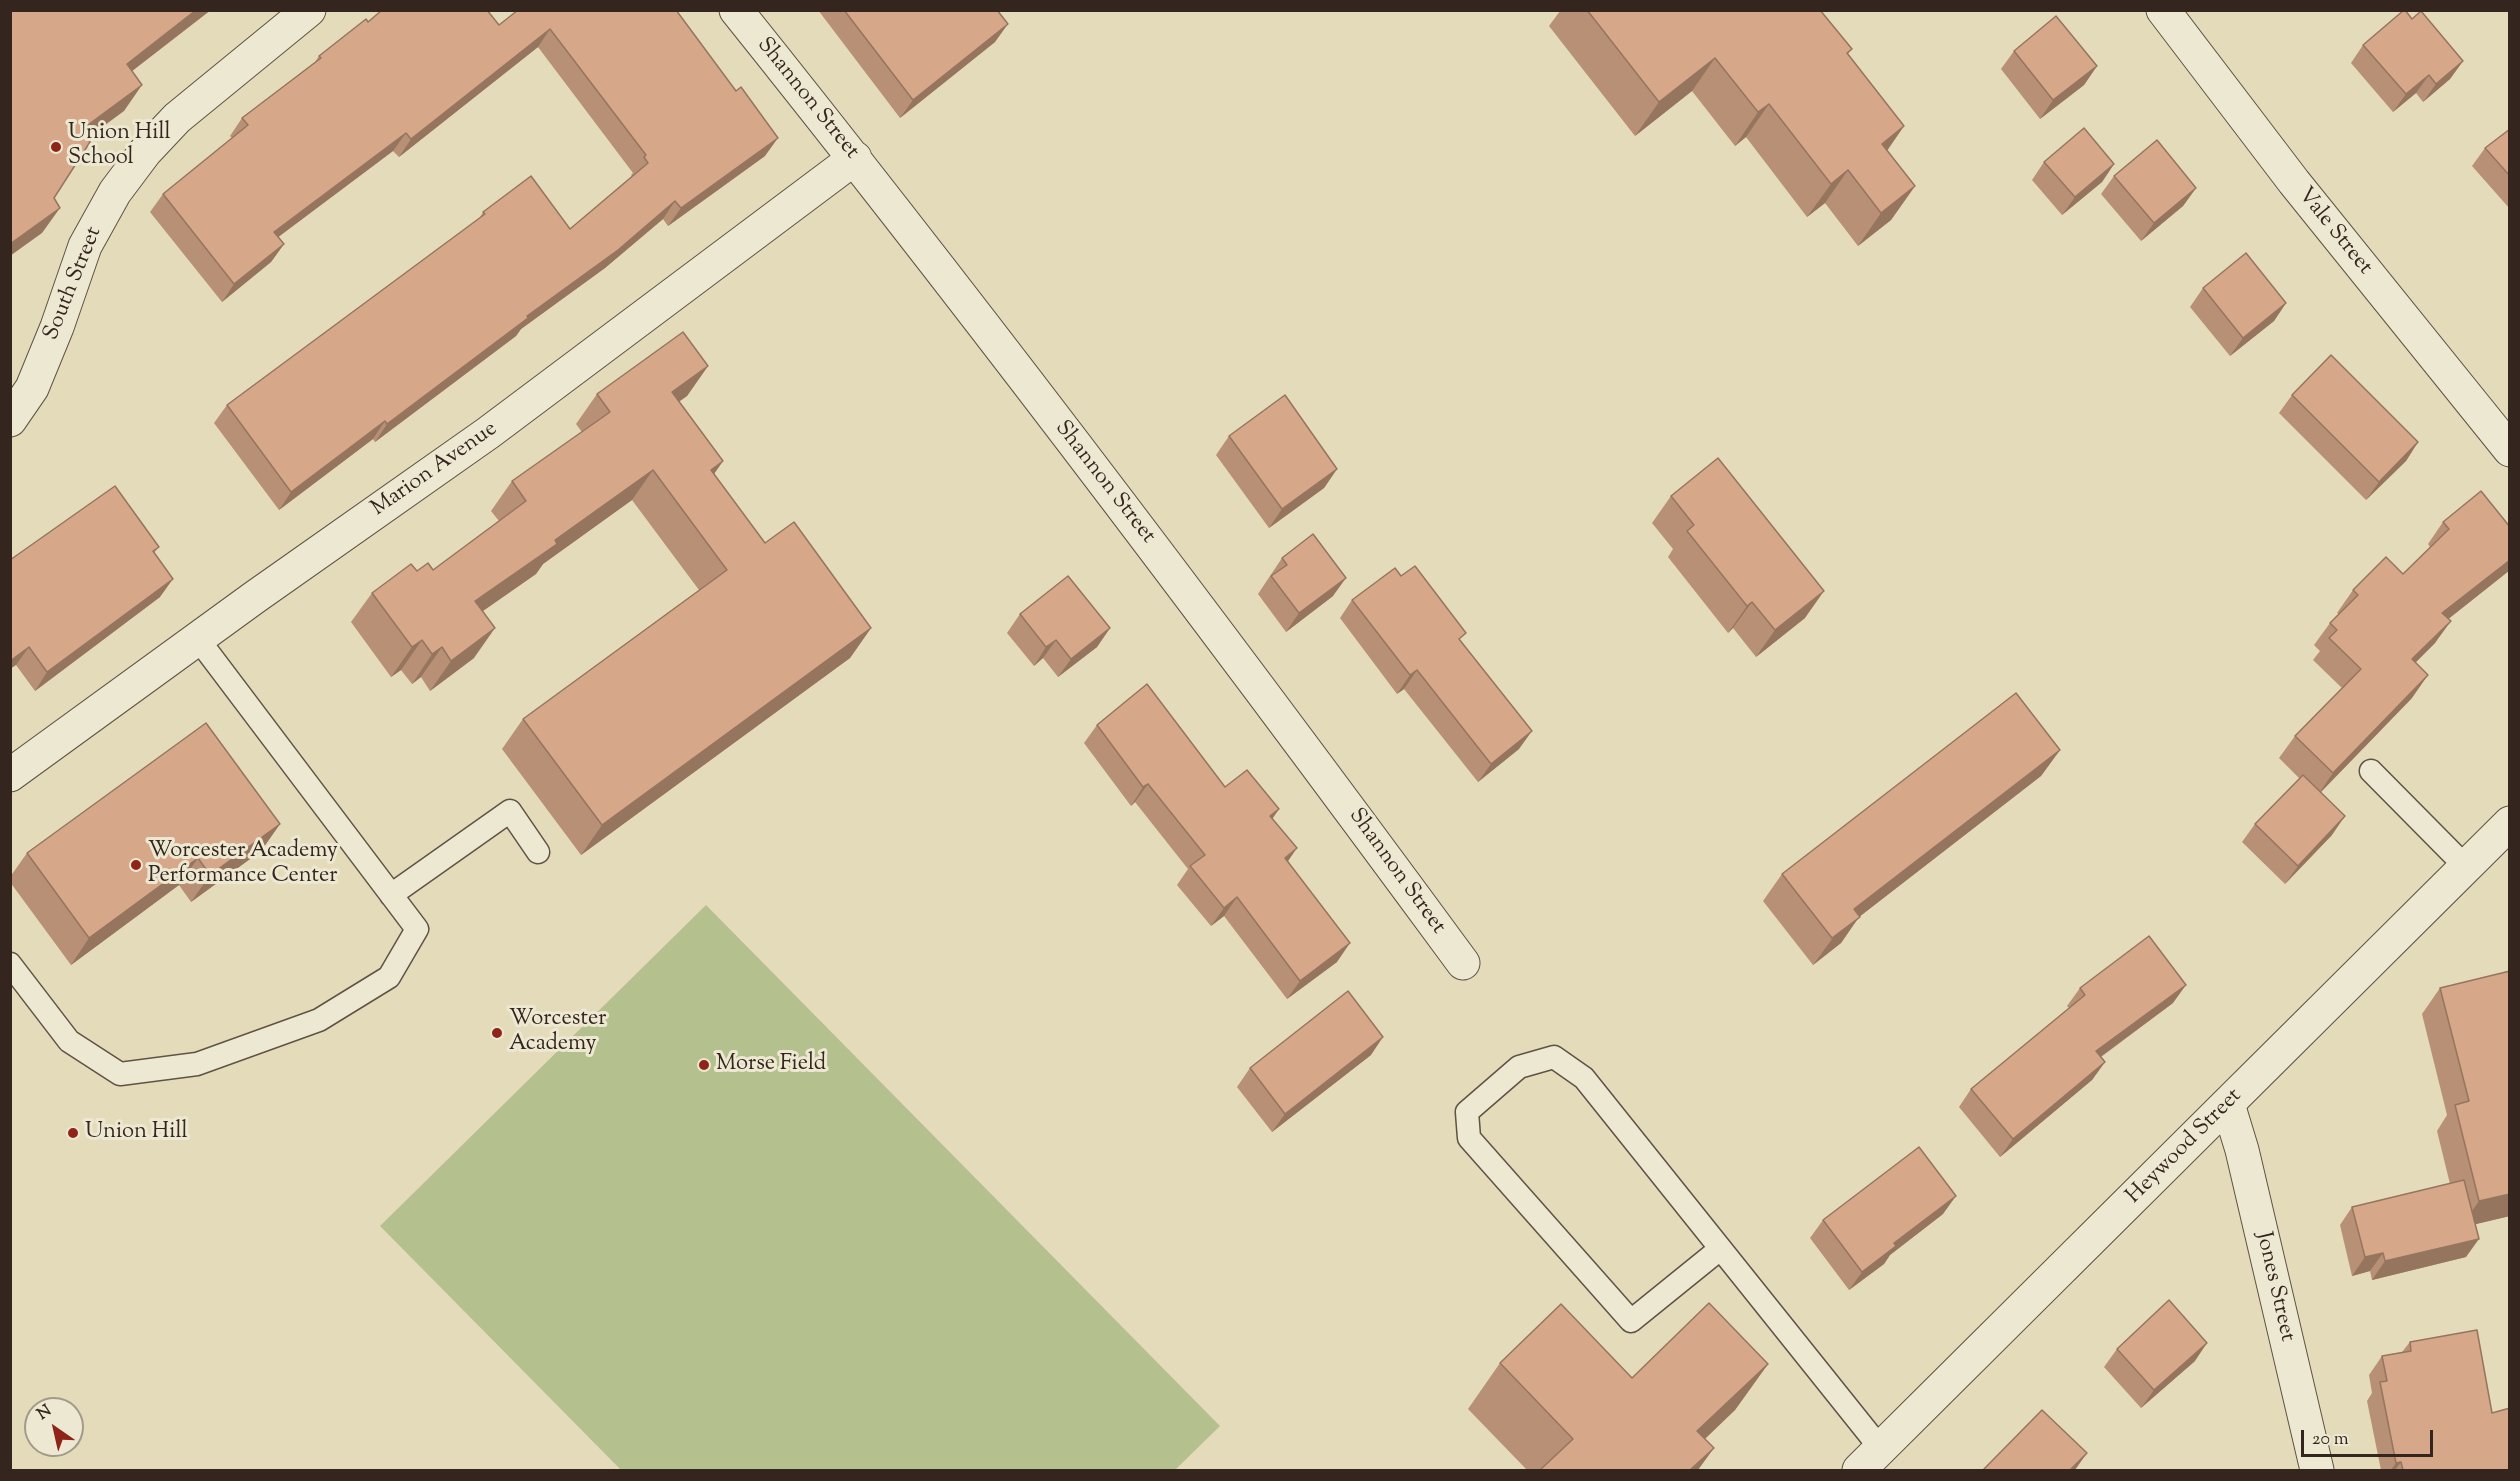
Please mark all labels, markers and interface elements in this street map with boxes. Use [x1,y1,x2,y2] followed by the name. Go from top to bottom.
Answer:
[750,33,864,165] street label: Shannon Street
[68,121,171,172] place label: Union Hill School
[49,140,63,154] marker: Union Hill School
[2291,183,2377,281] street label: Vale Street
[39,224,109,344] street label: South Street
[1048,416,1160,550] street label: Shannon Street
[367,417,503,523] street label: Marion Avenue
[1342,804,1450,940] street label: Shannon Street
[148,839,338,890] place label: Worcester Academy Performance Center
[129,858,143,872] marker: Worcester Academy Performance Center
[509,1007,606,1058] place label: Worcester Academy
[490,1026,504,1040] marker: Worcester Academy
[716,1052,826,1078] place label: Morse Field
[697,1058,711,1072] marker: Morse Field
[2122,1084,2248,1210] street label: Heywood Street
[85,1120,188,1146] place label: Union Hill
[66,1126,80,1140] marker: Union Hill
[2249,1230,2299,1344] street label: Jones Street
[24,1397,84,1457] north arrow
[33,1400,57,1426] text: N
[2304,1418,2436,1456] scale bar
[2312,1427,2349,1453] text: 20 m

